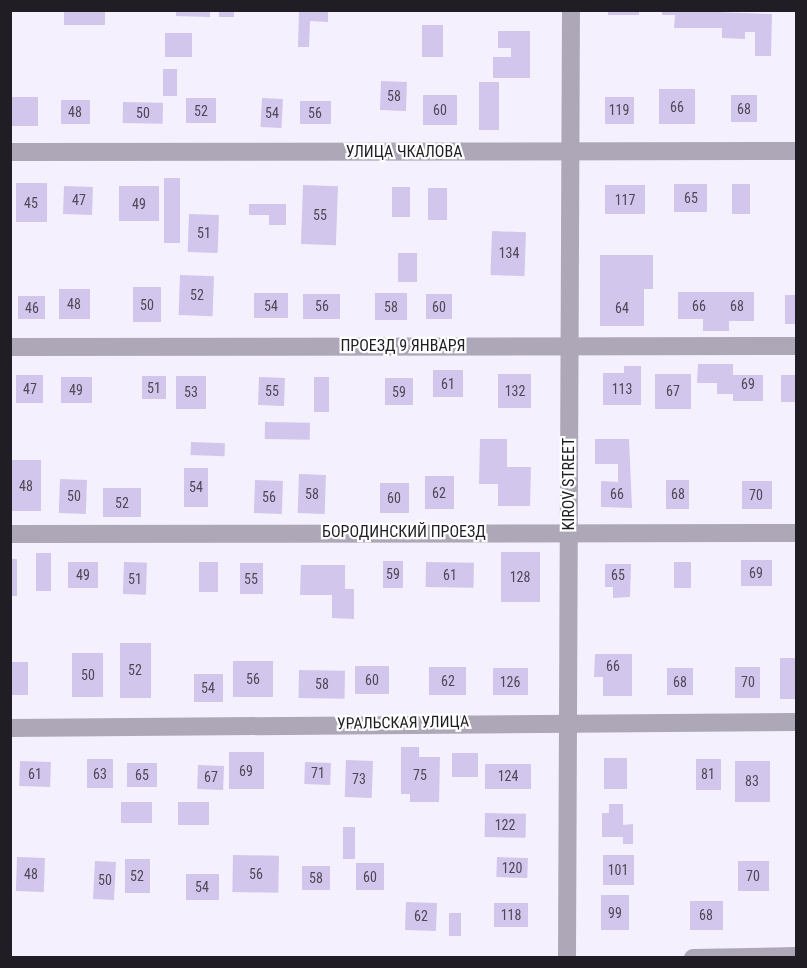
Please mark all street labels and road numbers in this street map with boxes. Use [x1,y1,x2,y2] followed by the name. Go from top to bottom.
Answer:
[346,142,462,162] street label: УЛИЦА ЧКАЛОВА
[340,336,466,356] street label: ПРОЕЗД 9 ЯНВАРЯ
[559,438,579,530] street label: KIROV STREET
[322,522,486,542] street label: БОРОДИНСКИЙ ПРОЕЗД
[337,712,469,734] street label: УРАЛЬСКАЯ УЛИЦА

